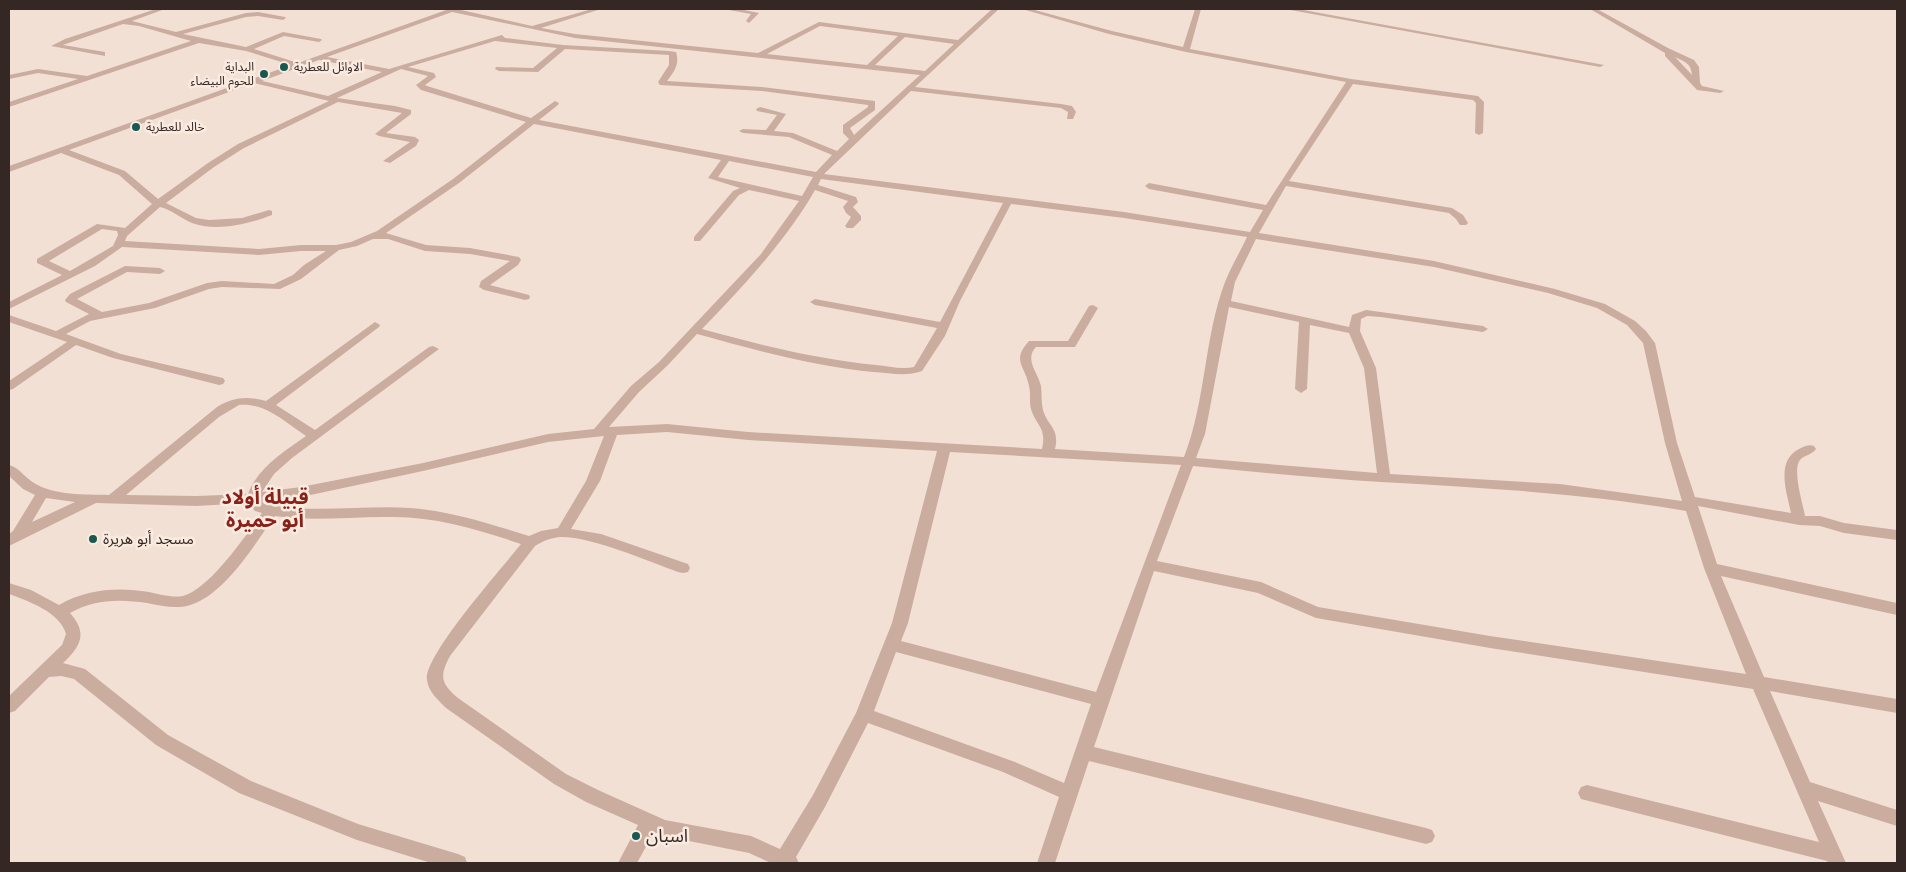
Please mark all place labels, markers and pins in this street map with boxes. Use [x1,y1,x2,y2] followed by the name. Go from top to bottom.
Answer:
[191,60,254,90] place label: البداية للحوم البيضاء
[294,60,363,74] place label: الاوائل للعطرية
[278,61,290,73] marker: الاوائل للعطرية
[258,68,270,80] marker: البداية للحوم البيضاء
[146,120,205,134] place label: خالد للعطرية
[130,121,142,133] marker: خالد للعطرية
[103,530,194,548] place label: مسجد أبو هريرة
[87,533,99,545] marker: مسجد أبو هريرة
[646,825,688,847] place label: اسبان
[630,830,642,842] marker: اسبان

